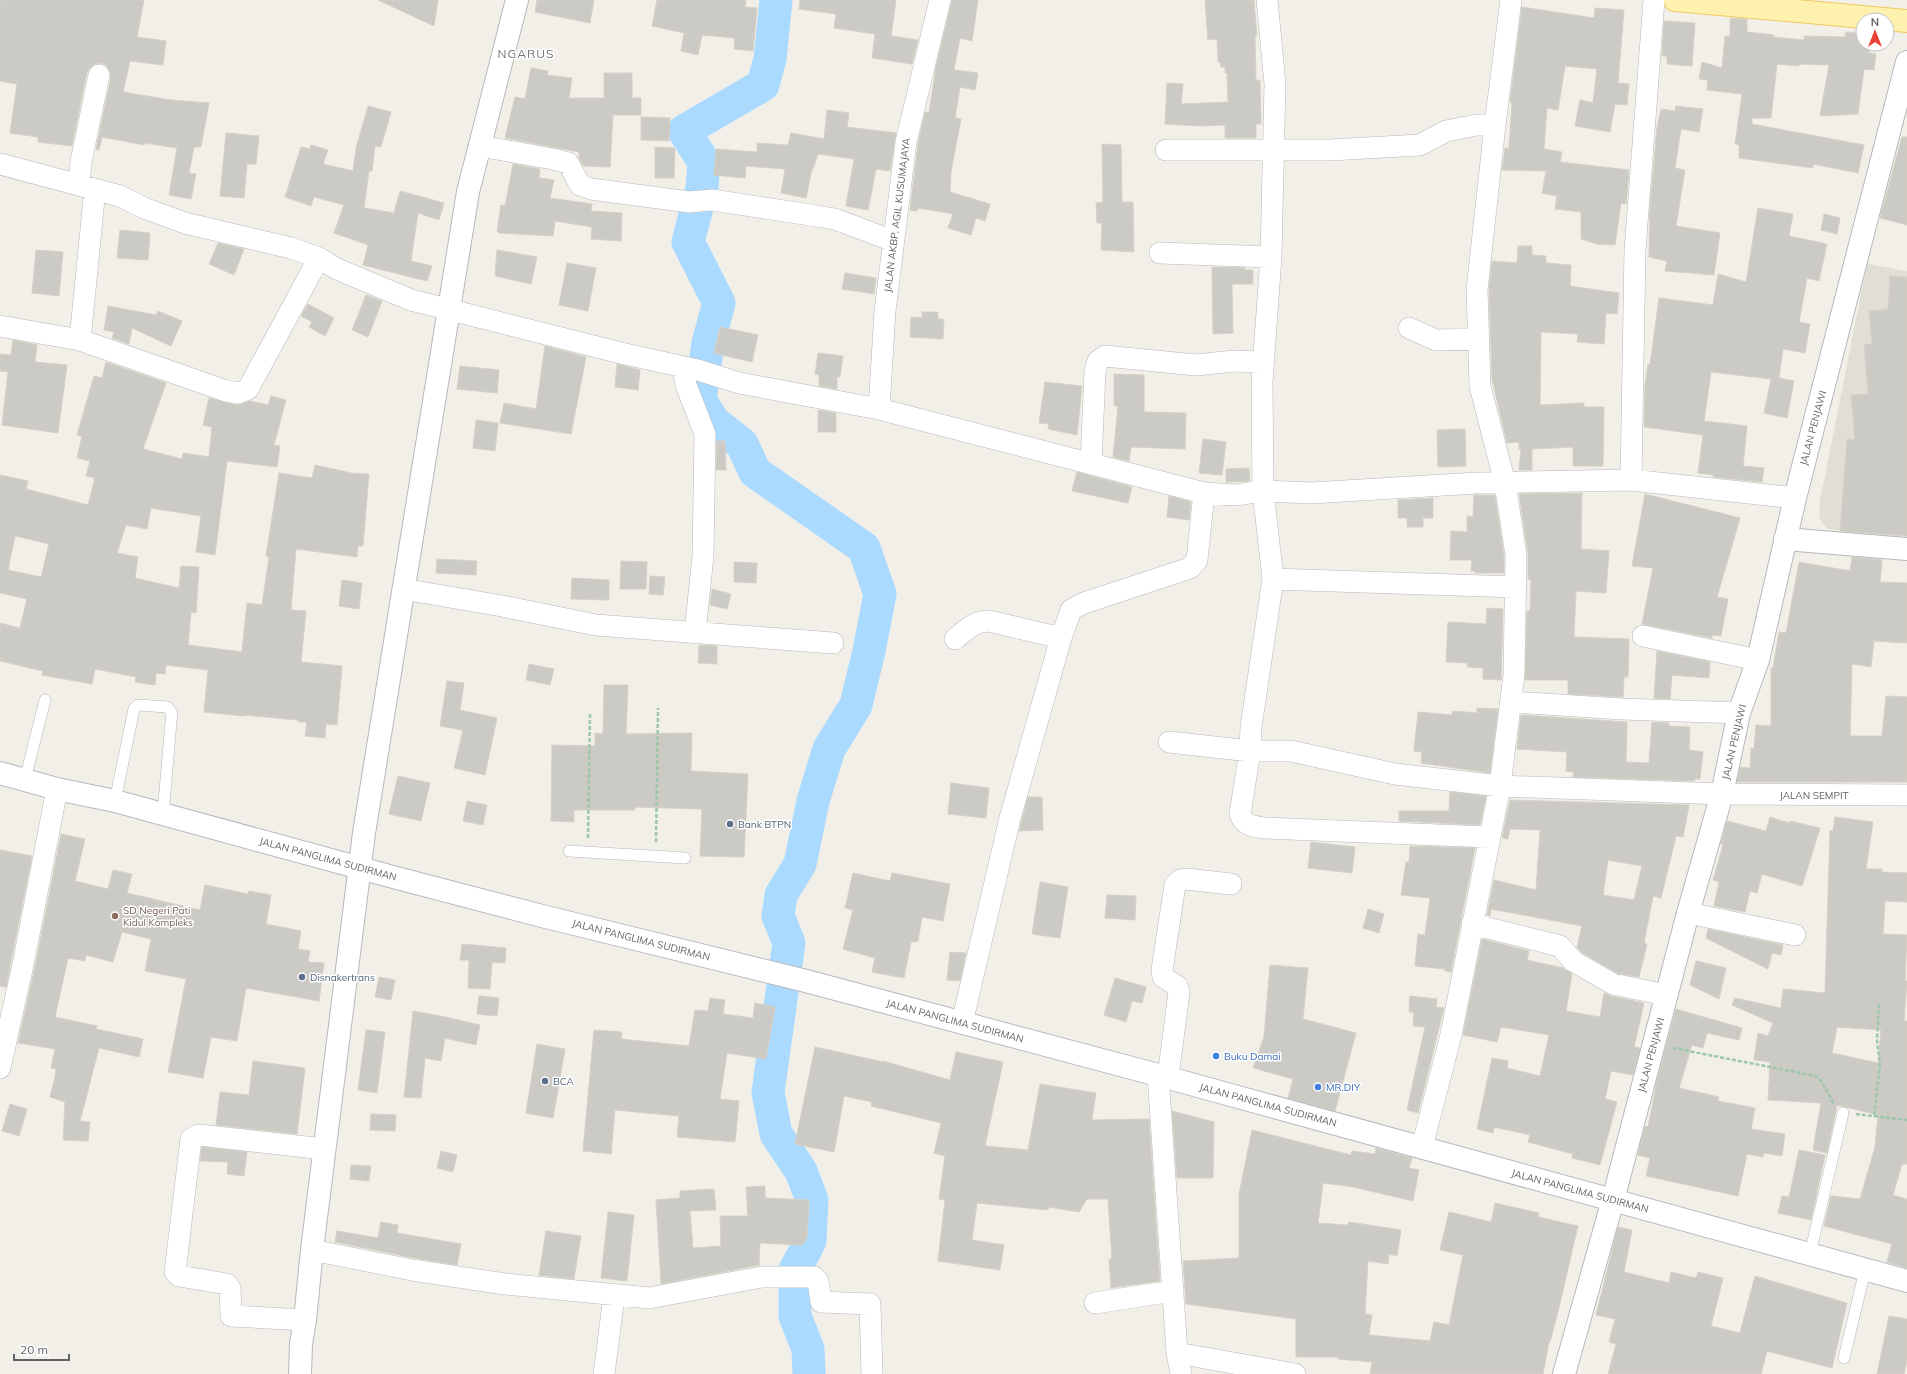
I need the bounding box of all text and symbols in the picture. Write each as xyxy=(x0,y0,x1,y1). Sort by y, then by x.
north arrow xyxy=(1855,12,1895,52)
text: N xyxy=(1871,15,1879,29)
district label: NGARUS xyxy=(497,46,555,61)
street label: JALAN AKBP. AGIL KUSUMAJAYA xyxy=(881,136,913,293)
street label: JALAN PENJAWI xyxy=(1797,389,1829,467)
street label: JALAN PENJAWI xyxy=(1719,703,1749,781)
street label: JALAN SEMPIT xyxy=(1779,789,1849,802)
place label: Bank BTPN xyxy=(738,818,791,831)
marker: Bank BTPN xyxy=(725,819,735,829)
street label: JALAN PANGLIMA SUDIRMAN xyxy=(258,834,398,884)
place label: SD Negeri Pati Kidul Kompleks xyxy=(123,904,193,929)
marker: SD Negeri Pati Kidul Kompleks xyxy=(110,911,120,921)
street label: JALAN PANGLIMA SUDIRMAN xyxy=(571,917,711,963)
place label: Disnakertrans xyxy=(310,971,375,984)
marker: Disnakertrans xyxy=(297,972,307,982)
street label: JALAN PANGLIMA SUDIRMAN xyxy=(885,996,1025,1046)
street label: JALAN PENJAWI xyxy=(1635,1016,1667,1094)
place label: Buku Damai xyxy=(1224,1050,1281,1063)
marker: Buku Damai xyxy=(1211,1051,1221,1061)
place label: BCA xyxy=(553,1075,574,1088)
marker: BCA xyxy=(540,1076,550,1086)
street label: JALAN PANGLIMA SUDIRMAN xyxy=(1198,1080,1338,1130)
place label: MR.DIY xyxy=(1326,1081,1361,1094)
marker: MR.DIY xyxy=(1313,1082,1323,1092)
street label: JALAN PANGLIMA SUDIRMAN xyxy=(1510,1166,1650,1216)
scale bar xyxy=(14,1336,69,1362)
text: 20 m xyxy=(20,1342,48,1357)

